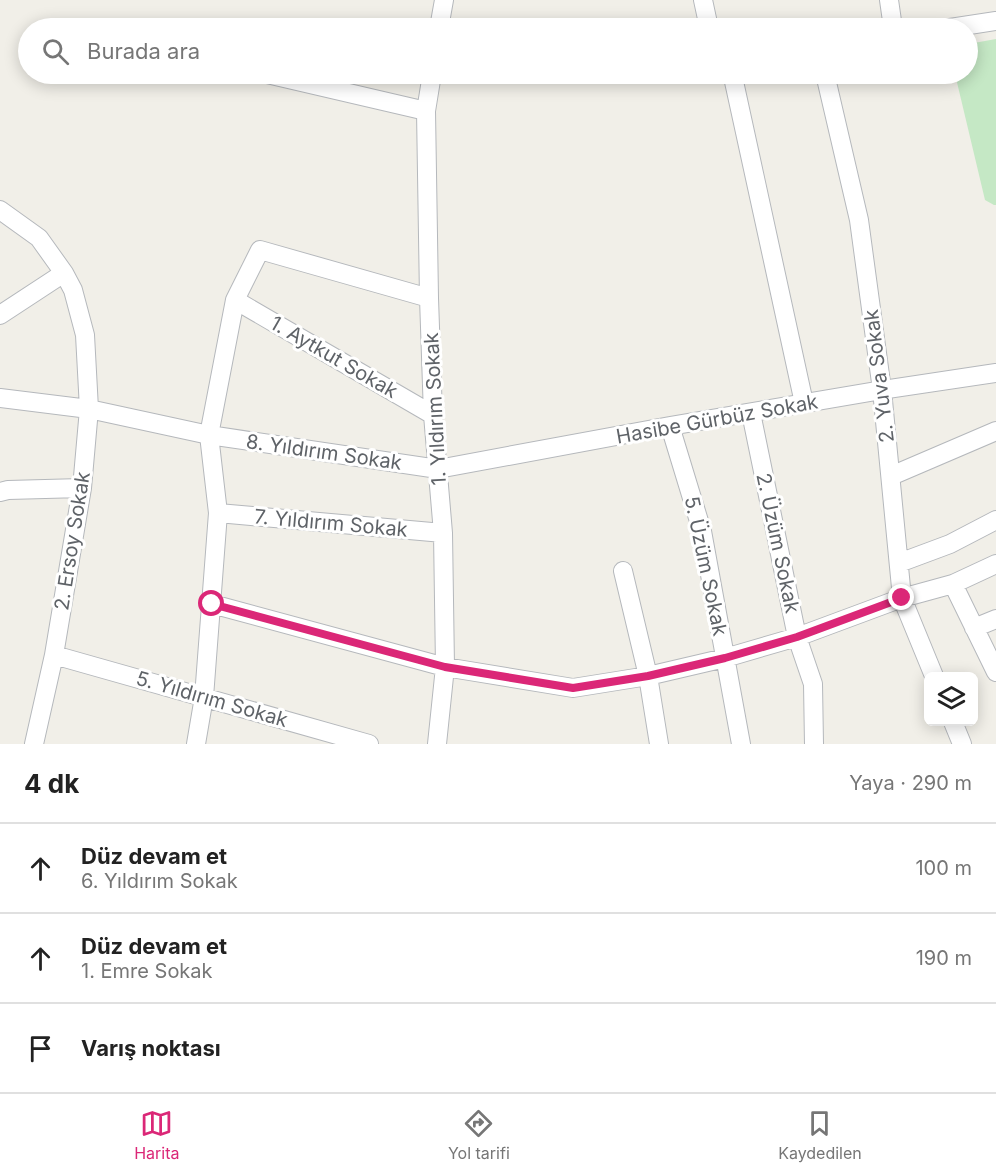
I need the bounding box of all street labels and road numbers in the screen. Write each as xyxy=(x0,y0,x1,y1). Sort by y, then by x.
street label: 2. Yuva Sokak xyxy=(859,308,899,444)
street label: 1. Aytkut Sokak xyxy=(266,311,402,403)
street label: 1. Yıldırım Sokak xyxy=(419,332,451,486)
street label: Hasibe Gürbüz Sokak xyxy=(614,389,820,449)
street label: 8. Yıldırım Sokak xyxy=(245,429,403,475)
street label: 2. Ersoy Sokak xyxy=(49,470,95,612)
street label: 2. Üzüm Sokak xyxy=(751,471,805,615)
street label: 5. Üzüm Sokak xyxy=(680,494,732,638)
street label: 7. Yıldırım Sokak xyxy=(253,504,409,542)
street label: 5. Yıldırım Sokak xyxy=(133,666,291,732)

